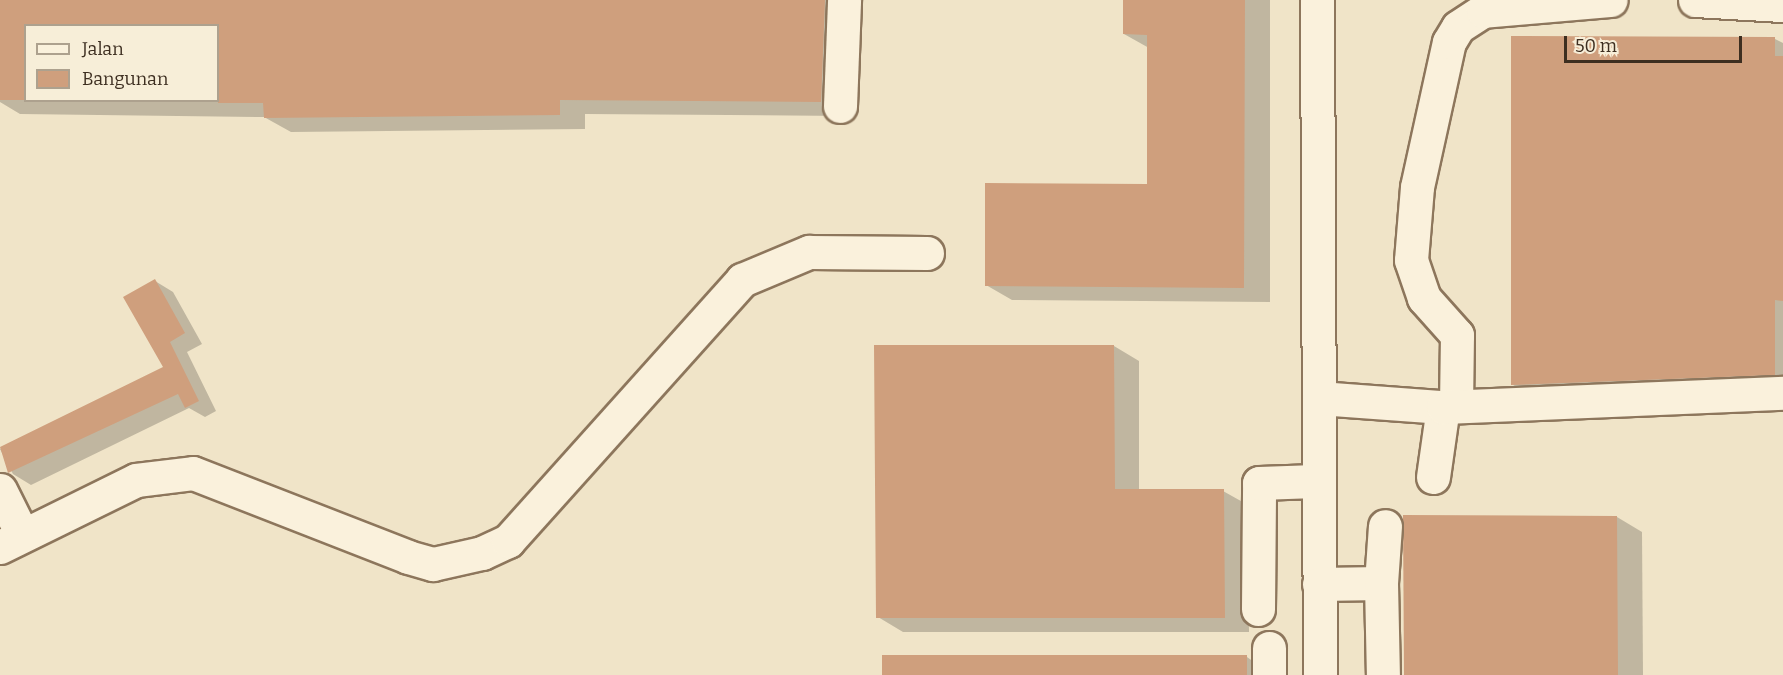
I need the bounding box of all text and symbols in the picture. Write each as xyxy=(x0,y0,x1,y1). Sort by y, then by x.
legend xyxy=(24,24,219,102)
scale bar xyxy=(1567,24,1746,62)
text: 50 m xyxy=(1575,35,1617,57)
text: Jalan xyxy=(82,38,124,60)
text: Bangunan xyxy=(82,68,168,90)

